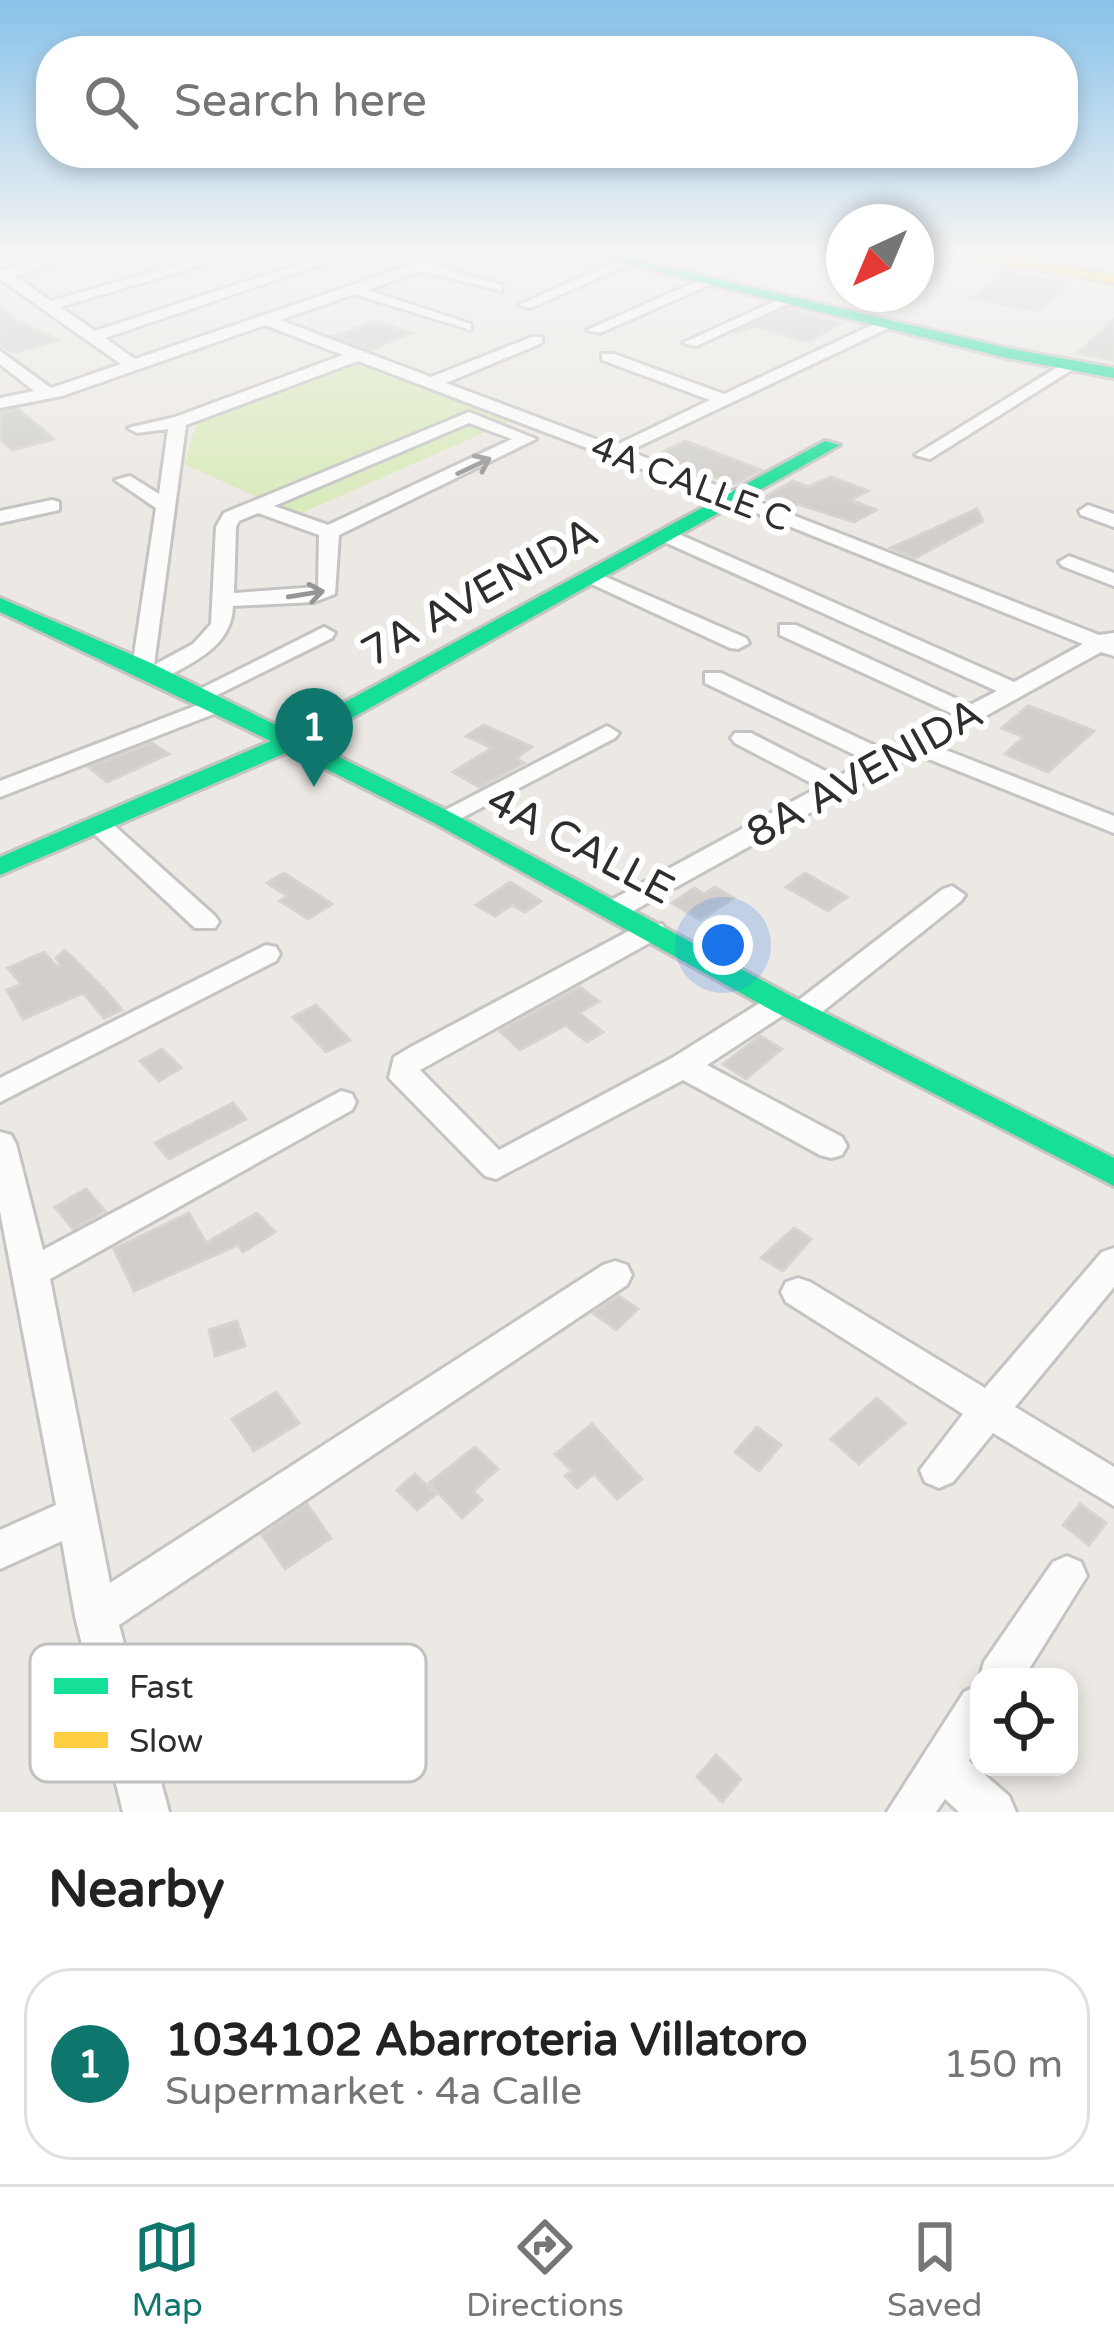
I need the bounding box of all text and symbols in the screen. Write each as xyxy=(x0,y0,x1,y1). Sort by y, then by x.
search box xyxy=(36,36,1078,168)
icon: search xyxy=(78,69,144,135)
text: Search here xyxy=(174,75,427,129)
north arrow xyxy=(826,204,934,312)
street label: 4A CALLE C xyxy=(585,426,796,541)
one-way arrow xyxy=(455,454,491,476)
street label: 7A AVENIDA xyxy=(353,506,607,678)
one-way arrow xyxy=(285,582,324,605)
street label: 8A AVENIDA xyxy=(738,687,992,859)
pin: 1 xyxy=(275,688,353,787)
street label: 4A CALLE xyxy=(478,775,682,916)
your location xyxy=(693,915,753,975)
legend xyxy=(30,1644,426,1782)
text: Fast xyxy=(129,1668,193,1707)
map controls xyxy=(970,1668,1078,1776)
button: locate xyxy=(970,1668,1078,1776)
text: Slow xyxy=(129,1722,203,1761)
text: Nearby xyxy=(48,1859,225,1921)
text: 1034102 Abarroteria Villatoro xyxy=(165,2014,808,2068)
text: 1 xyxy=(78,2041,102,2088)
text: 150 m xyxy=(944,2041,1063,2088)
text: Supermarket · 4a Calle xyxy=(165,2068,582,2115)
tab: Map xyxy=(132,2214,203,2325)
tab: Directions xyxy=(466,2214,624,2325)
tab: Saved xyxy=(887,2214,982,2325)

